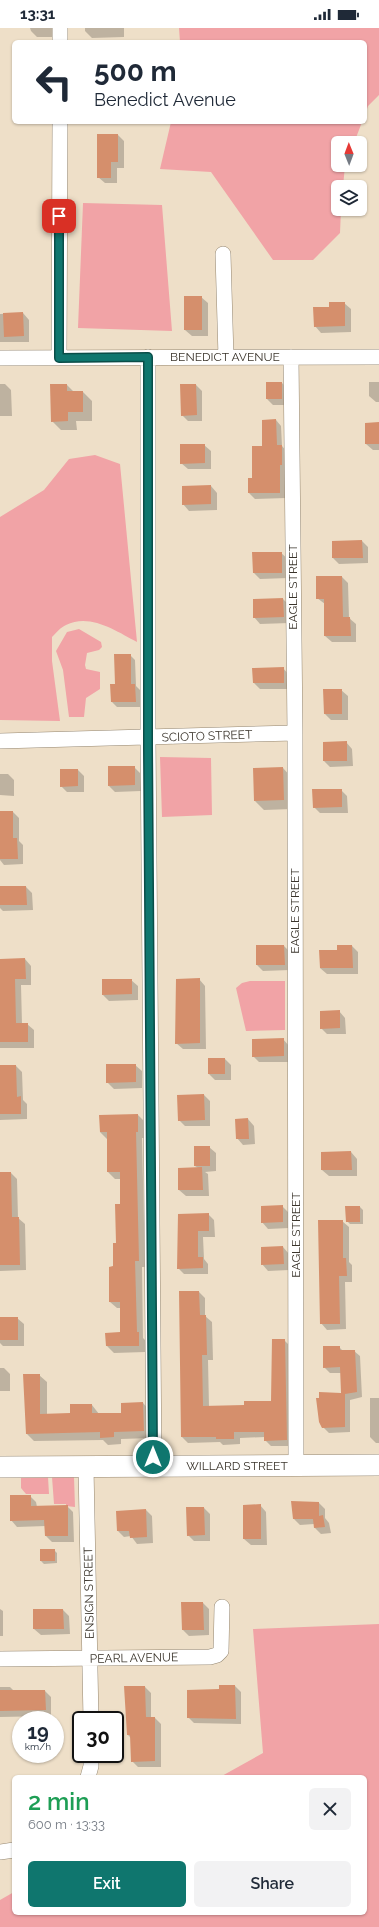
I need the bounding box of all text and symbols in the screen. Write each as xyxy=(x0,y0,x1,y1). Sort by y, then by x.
text: 13:31 xyxy=(20,5,55,23)
text: 500 m xyxy=(94,55,177,88)
icon: left xyxy=(28,56,80,108)
text: Benedict Avenue xyxy=(94,89,236,110)
north arrow xyxy=(331,136,367,172)
map controls xyxy=(331,136,367,216)
button: layers xyxy=(331,180,367,216)
pin xyxy=(42,199,76,233)
icon: arrive xyxy=(48,205,70,227)
street label: BENEDICT AVENUE xyxy=(170,350,280,364)
street label: EAGLE STREET xyxy=(286,544,300,630)
street label: SCIOTO STREET xyxy=(161,727,253,745)
street label: EAGLE STREET xyxy=(288,868,302,954)
street label: EAGLE STREET xyxy=(289,1192,303,1278)
position arrow xyxy=(132,1436,174,1478)
street label: WILLARD STREET xyxy=(186,1459,288,1473)
street label: ENSIGN STREET xyxy=(81,1546,97,1639)
street label: PEARL AVENUE xyxy=(90,1650,178,1666)
speed limit sign: 30 xyxy=(72,1711,124,1763)
text: 19 xyxy=(27,1720,49,1744)
text: km/h xyxy=(25,1741,51,1752)
text: 2 min xyxy=(28,1787,90,1816)
button: close xyxy=(309,1788,351,1830)
text: 600 m · 13:33 xyxy=(28,1817,105,1832)
button: Exit xyxy=(28,1861,186,1907)
button: Share xyxy=(194,1861,351,1907)

